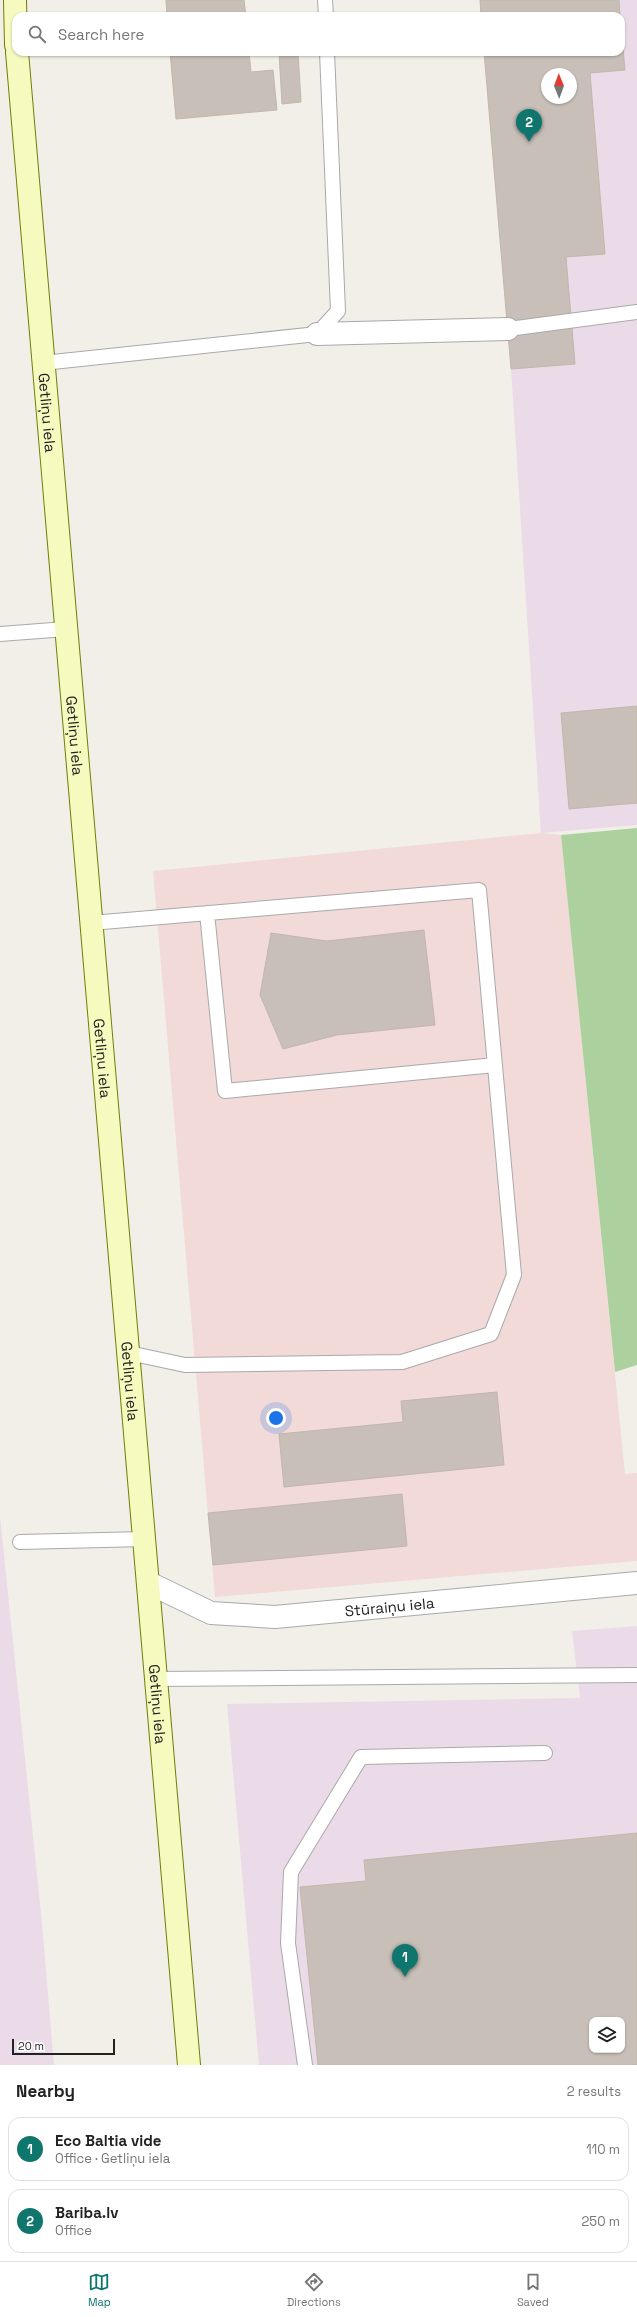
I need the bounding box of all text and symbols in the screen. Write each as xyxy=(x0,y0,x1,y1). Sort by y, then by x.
search box xyxy=(12,12,625,56)
icon: search xyxy=(26,23,48,45)
text: Search here xyxy=(58,25,144,44)
north arrow xyxy=(541,68,577,104)
pin: 2 xyxy=(516,109,542,142)
street label: Getliņu iela xyxy=(35,372,61,454)
street label: Getliņu iela xyxy=(63,695,88,776)
street label: Getliņu iela xyxy=(90,1018,116,1099)
street label: Getliņu iela xyxy=(118,1341,143,1422)
your location xyxy=(266,1408,286,1428)
street label: Stūraiņu iela xyxy=(344,1593,436,1620)
street label: Getliņu iela xyxy=(145,1663,171,1745)
pin: 1 xyxy=(392,1944,418,1977)
map controls xyxy=(589,2017,625,2053)
button: layers xyxy=(589,2017,625,2053)
scale bar xyxy=(12,2037,115,2056)
text: 20 m xyxy=(18,2039,44,2053)
text: Nearby xyxy=(16,2080,75,2102)
text: 2 results xyxy=(567,2083,621,2100)
text: Eco Baltia vide xyxy=(55,2131,161,2150)
text: 1 xyxy=(27,2141,33,2158)
text: 110 m xyxy=(586,2141,620,2158)
text: Office · Getliņu iela xyxy=(55,2150,170,2167)
text: Bariba.lv xyxy=(55,2203,118,2222)
text: 2 xyxy=(26,2213,34,2230)
text: 250 m xyxy=(582,2213,620,2230)
text: Office xyxy=(55,2222,92,2239)
tab: Map xyxy=(88,2271,111,2309)
tab: Directions xyxy=(287,2271,341,2309)
tab: Saved xyxy=(517,2271,549,2309)

